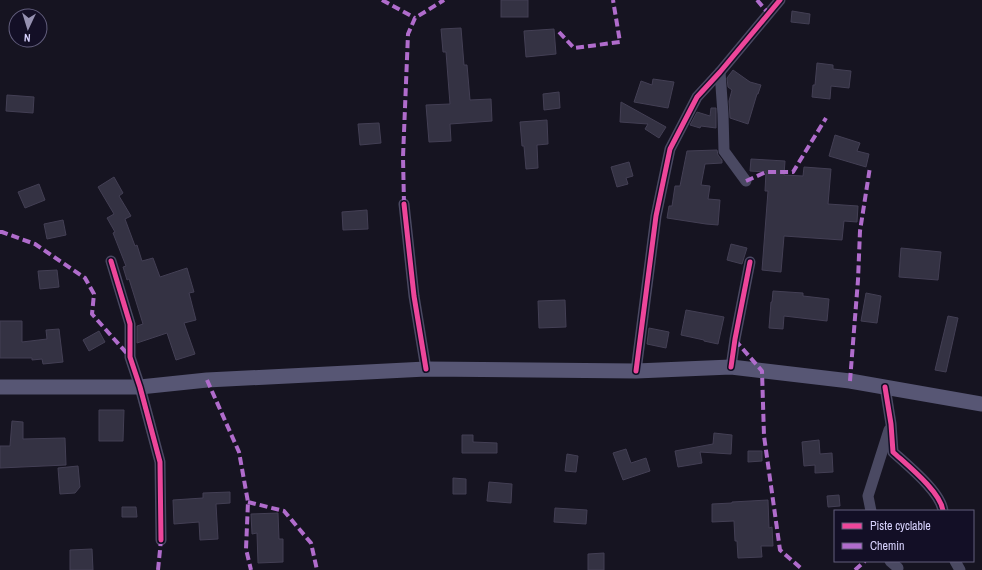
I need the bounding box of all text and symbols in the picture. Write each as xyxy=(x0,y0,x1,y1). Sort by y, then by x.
north arrow xyxy=(8,8,48,48)
text: N xyxy=(24,31,31,45)
legend xyxy=(834,510,974,562)
text: Piste cyclable xyxy=(870,518,931,534)
text: Chemin xyxy=(870,538,904,554)

